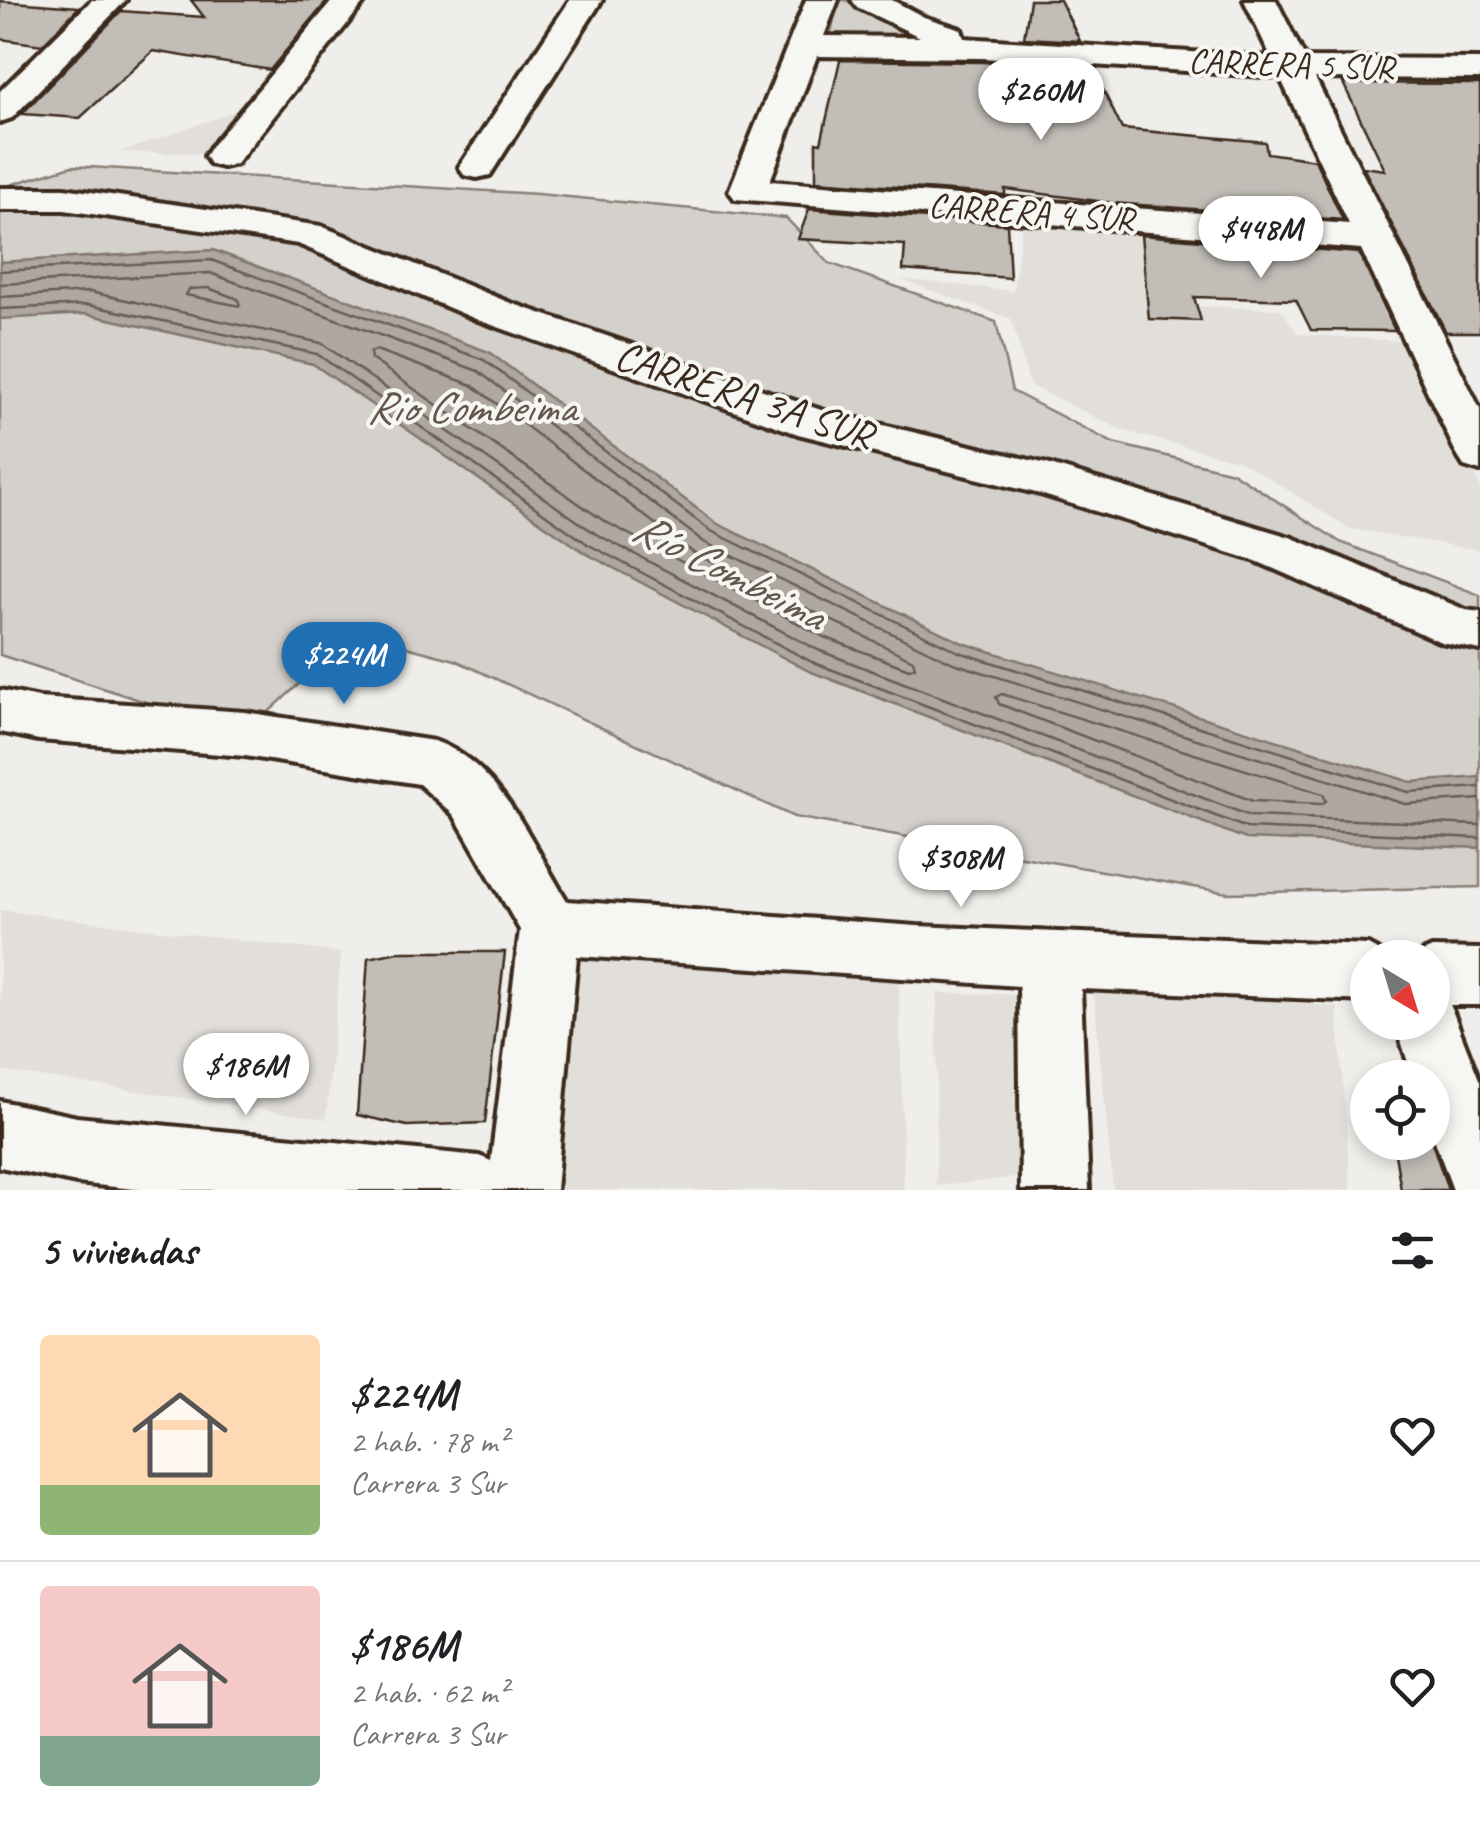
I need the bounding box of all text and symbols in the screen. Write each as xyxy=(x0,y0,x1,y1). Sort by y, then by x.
street label: CARRERA 5 SUR xyxy=(1188,38,1398,90)
pin: $260M xyxy=(971,58,1111,143)
text: $260M xyxy=(1000,70,1082,111)
street label: CARRERA 4 SUR xyxy=(927,182,1139,242)
pin: $448M xyxy=(1191,196,1331,281)
text: $448M xyxy=(1221,208,1301,249)
street label: CARRERA 3A SUR xyxy=(609,328,883,463)
water label: Rio Combeima xyxy=(367,379,580,436)
water label: Río Combeima xyxy=(624,498,838,645)
pin: $224M xyxy=(274,622,414,707)
text: $224M xyxy=(304,634,384,675)
pin: $308M xyxy=(891,825,1031,910)
text: $308M xyxy=(921,837,1001,878)
north arrow xyxy=(1350,940,1450,1040)
map controls xyxy=(1350,940,1450,1160)
pin: $186M xyxy=(176,1033,316,1118)
text: $186M xyxy=(205,1045,287,1086)
button: locate xyxy=(1350,1060,1450,1160)
icon: filters xyxy=(1385,1223,1440,1278)
text: 5 viviendas xyxy=(40,1224,197,1277)
text: $224M xyxy=(350,1368,456,1421)
icon: home xyxy=(120,1375,240,1495)
icon: heart xyxy=(1385,1408,1440,1463)
text: 2 hab. · 78 m² xyxy=(350,1421,507,1462)
text: Carrera 3 Sur xyxy=(350,1462,505,1503)
text: $186M xyxy=(350,1619,457,1672)
icon: home xyxy=(120,1626,240,1746)
icon: heart xyxy=(1385,1659,1440,1714)
text: 2 hab. · 62 m² xyxy=(350,1672,507,1713)
text: Carrera 3 Sur xyxy=(350,1713,505,1754)

